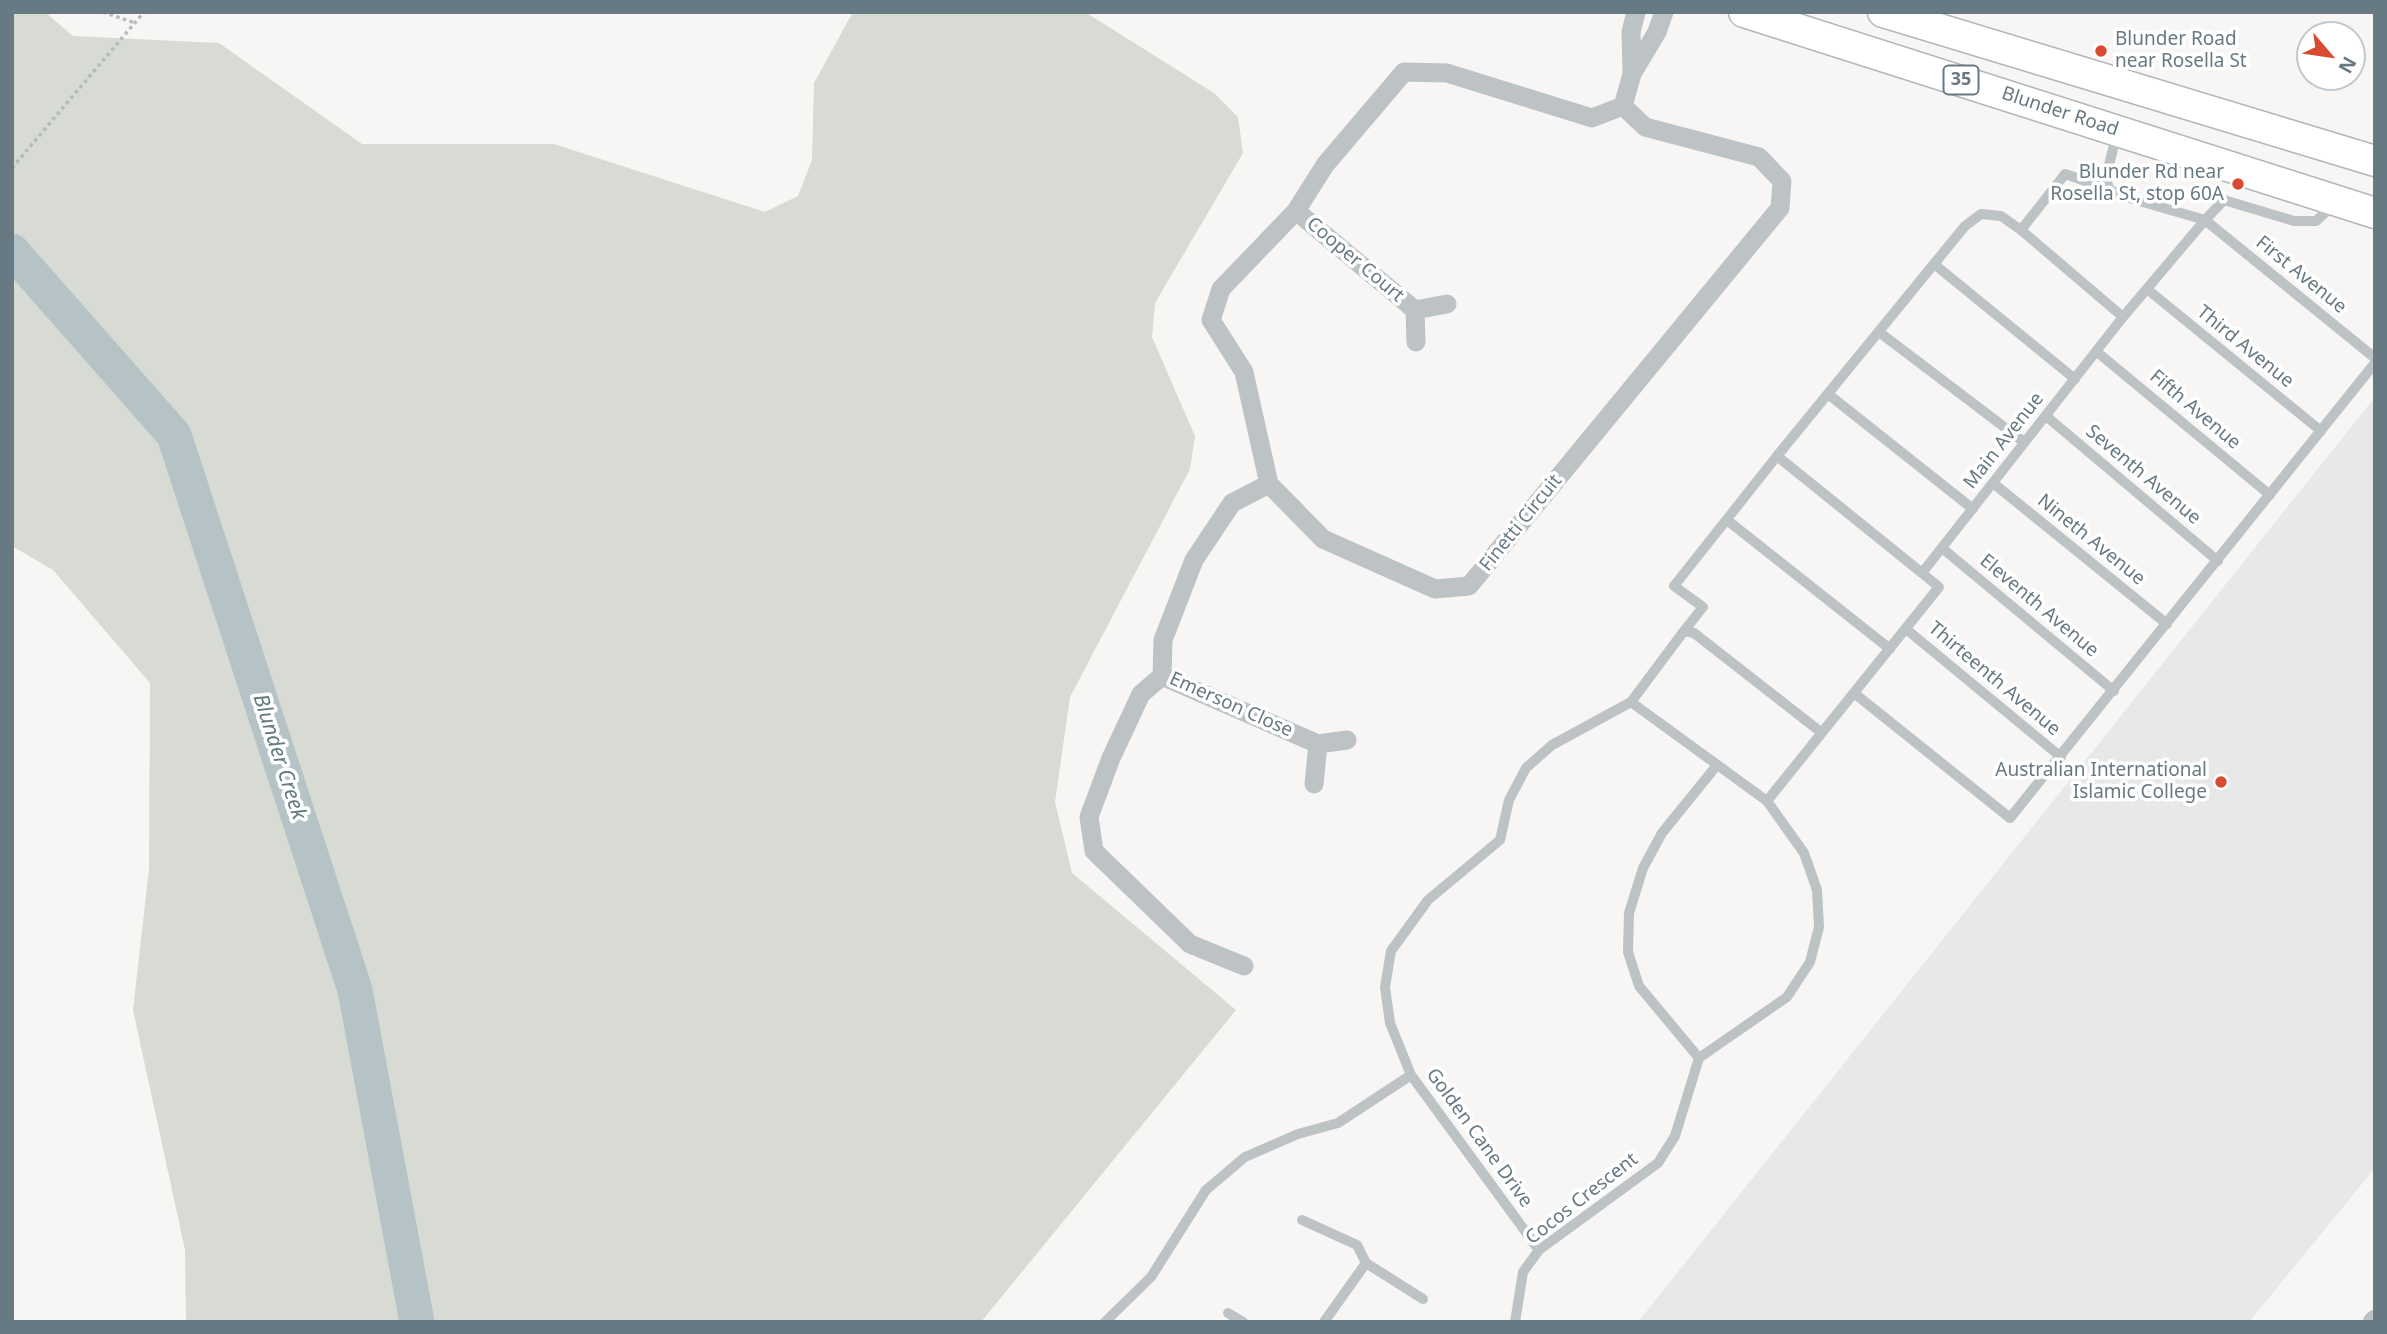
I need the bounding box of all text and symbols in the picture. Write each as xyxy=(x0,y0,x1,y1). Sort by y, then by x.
north arrow xyxy=(2296,21,2366,91)
place label: Blunder Road near Rosella St xyxy=(2115,29,2247,73)
marker: Blunder Road near Rosella St xyxy=(2093,43,2109,59)
text: N xyxy=(2333,52,2363,78)
road number: 35 xyxy=(1944,66,1979,94)
street label: Blunder Road xyxy=(1999,82,2121,142)
place label: Blunder Rd near Rosella St, stop 60A xyxy=(2050,162,2224,206)
marker: Blunder Rd near Rosella St, stop 60A xyxy=(2230,176,2246,192)
street label: Cooper Court xyxy=(1302,213,1408,307)
street label: First Avenue xyxy=(2251,231,2351,319)
street label: Third Avenue xyxy=(2192,301,2298,393)
street label: Fifth Avenue xyxy=(2145,365,2245,455)
street label: Main Avenue xyxy=(1959,388,2049,494)
street label: Seventh Avenue xyxy=(2081,420,2205,530)
street label: Finetti Circuit xyxy=(1475,470,1567,576)
street label: Nineth Avenue xyxy=(2033,490,2149,590)
street label: Eleventh Avenue xyxy=(1975,550,2103,662)
street label: Thirteenth Avenue xyxy=(1923,617,2065,741)
street label: Emerson Close xyxy=(1166,668,1296,742)
water label: Blunder Creek xyxy=(247,691,311,823)
place label: Australian International Islamic College xyxy=(1995,760,2207,804)
marker: Australian International Islamic College xyxy=(2213,774,2229,790)
street label: Golden Cane Drive xyxy=(1421,1064,1537,1212)
street label: Cocos Crescent xyxy=(1521,1148,1643,1250)

